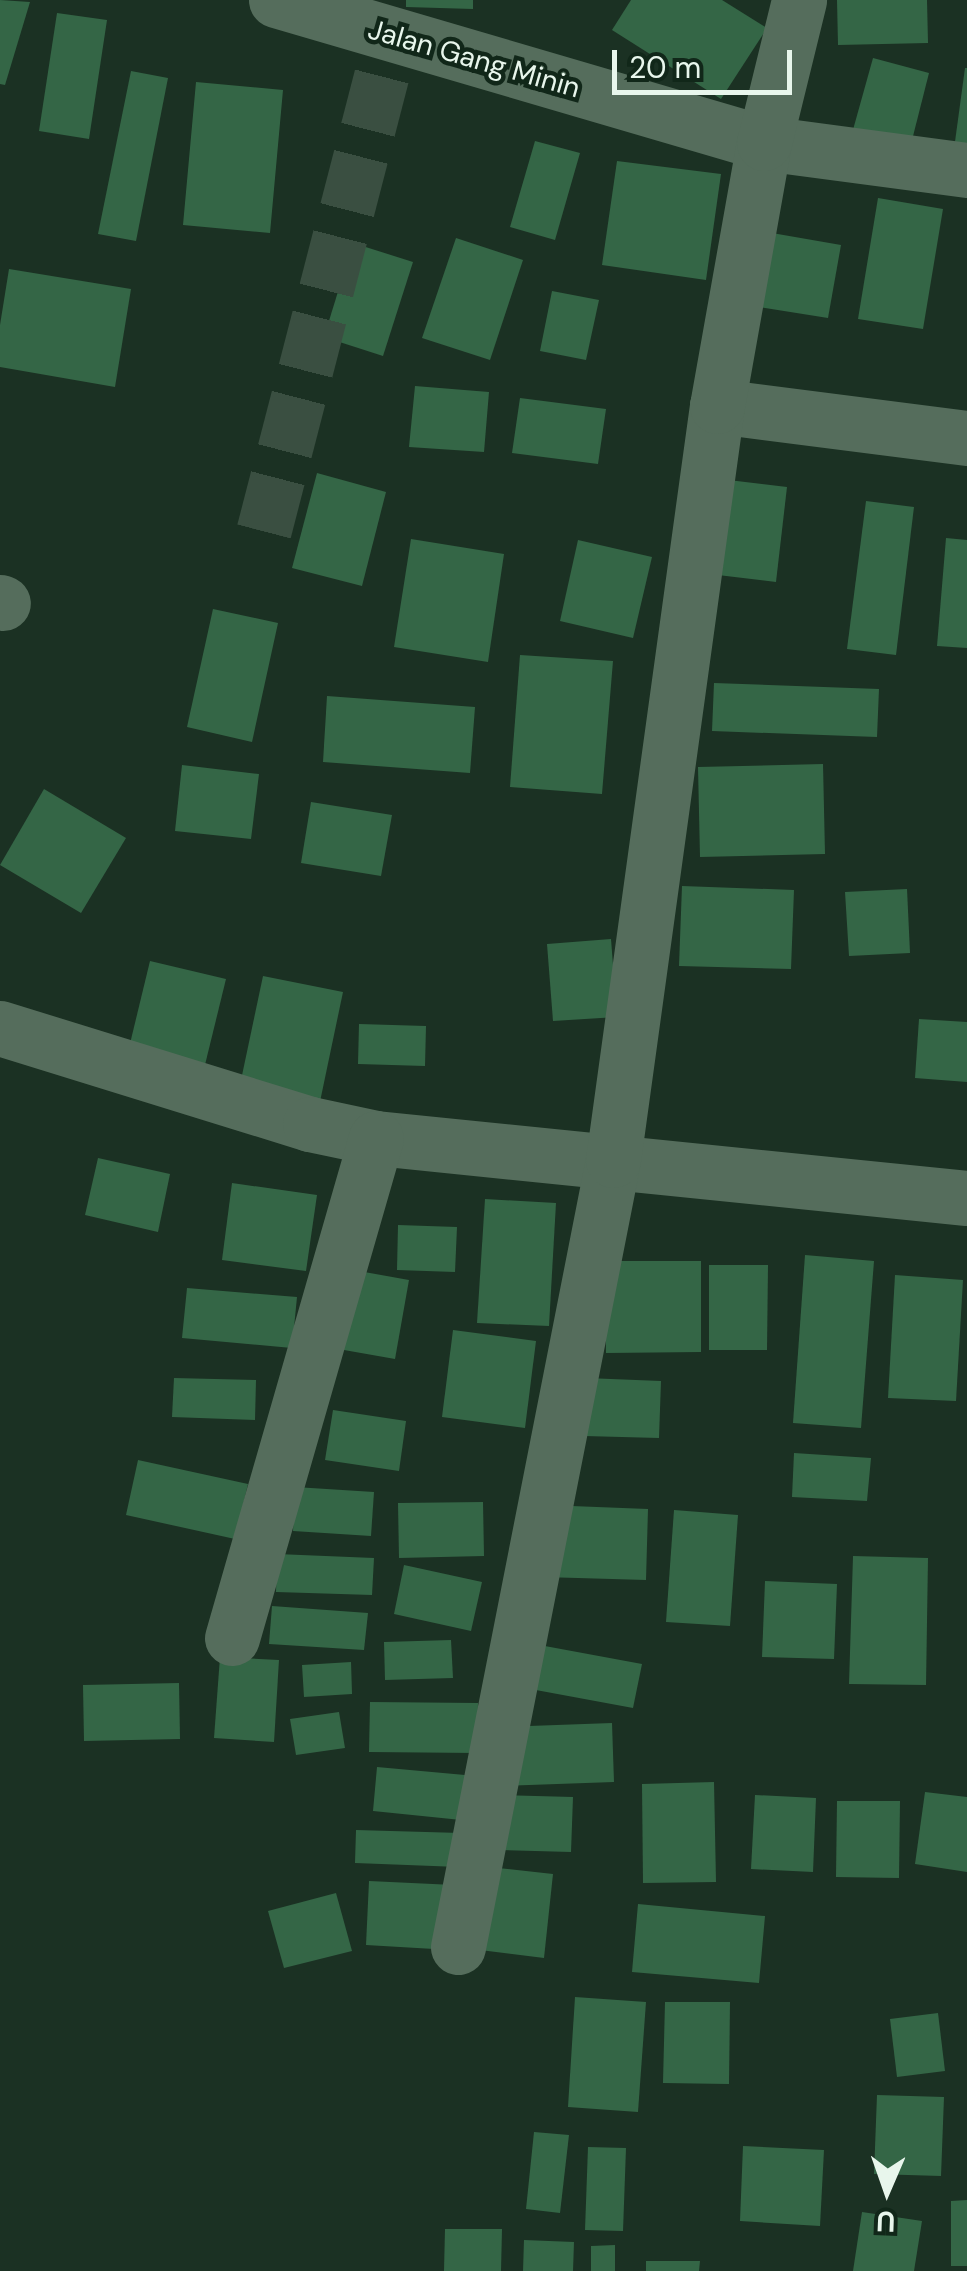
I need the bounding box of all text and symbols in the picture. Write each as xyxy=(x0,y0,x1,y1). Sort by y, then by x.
street label: Jalan Gang Minin xyxy=(364,13,584,105)
scale bar xyxy=(617,30,797,92)
text: 20 m xyxy=(629,48,701,87)
north arrow xyxy=(837,2141,937,2241)
text: U xyxy=(876,2203,896,2240)

